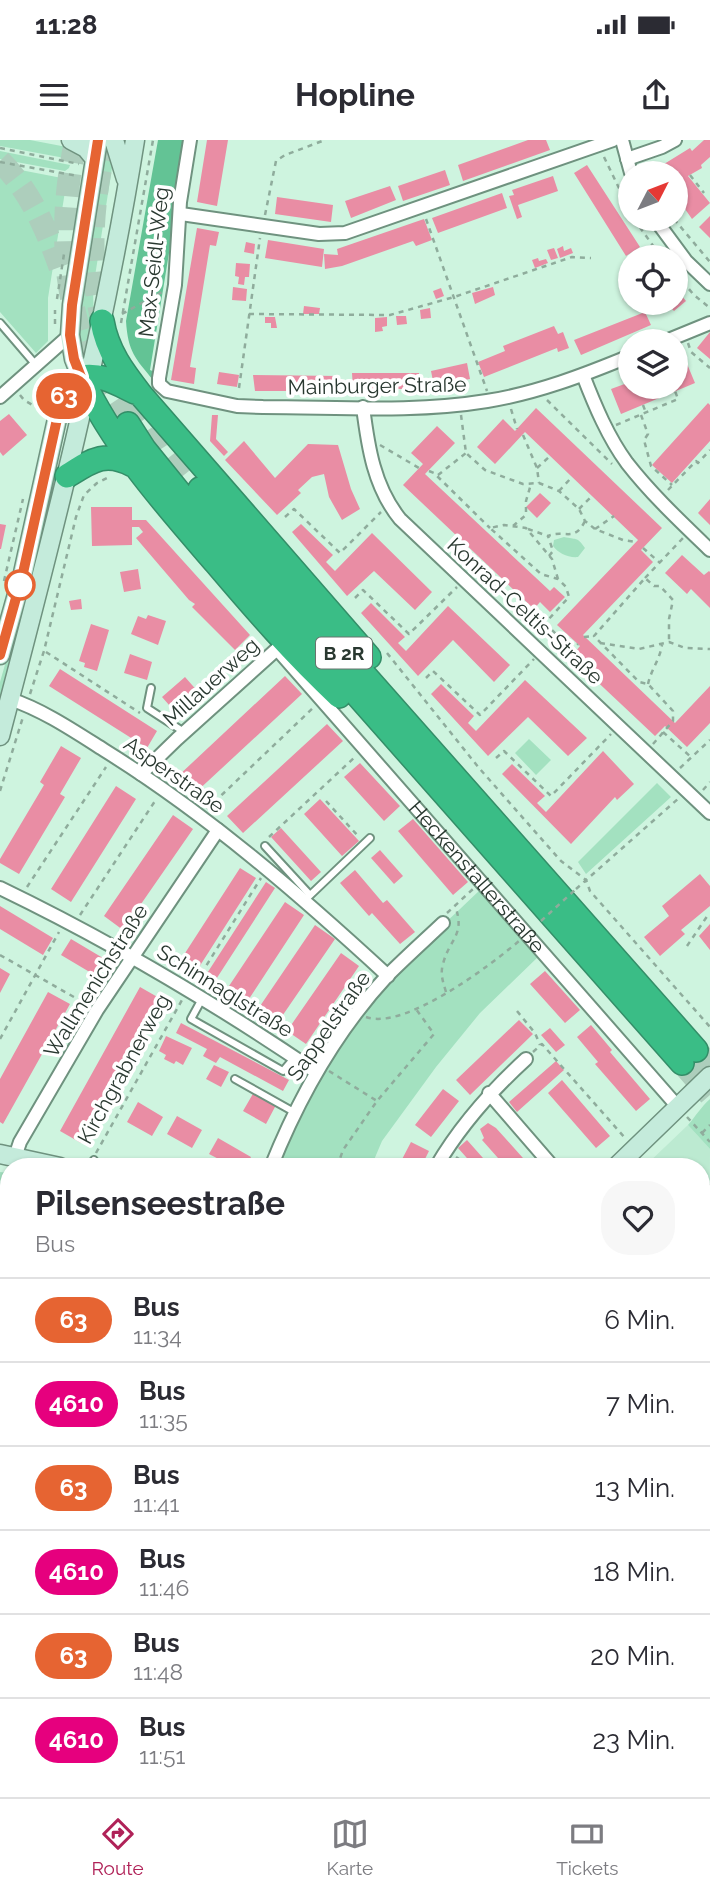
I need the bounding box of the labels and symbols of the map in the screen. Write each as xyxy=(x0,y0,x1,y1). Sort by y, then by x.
north arrow xyxy=(618,161,688,231)
street label: Max-Seidl-Weg xyxy=(133,186,174,338)
street label: Mainburger Straße xyxy=(287,371,467,400)
line badge: 63 xyxy=(32,373,96,419)
street label: Konrad-Celtis-Straße xyxy=(442,532,608,689)
unlabelled marker xyxy=(5,570,35,600)
street label: Millauerweg xyxy=(158,632,264,731)
road number: B 2R xyxy=(316,638,372,668)
street label: Asperstraße xyxy=(119,731,229,818)
street label: Heckenstallerstraße xyxy=(404,796,550,958)
street label: Wallmenichstraße xyxy=(38,900,153,1062)
street label: Schinnaglstraße xyxy=(153,939,298,1042)
street label: Sappelstraße xyxy=(282,966,376,1085)
street label: Kirchgrabnerweg xyxy=(72,989,175,1148)

